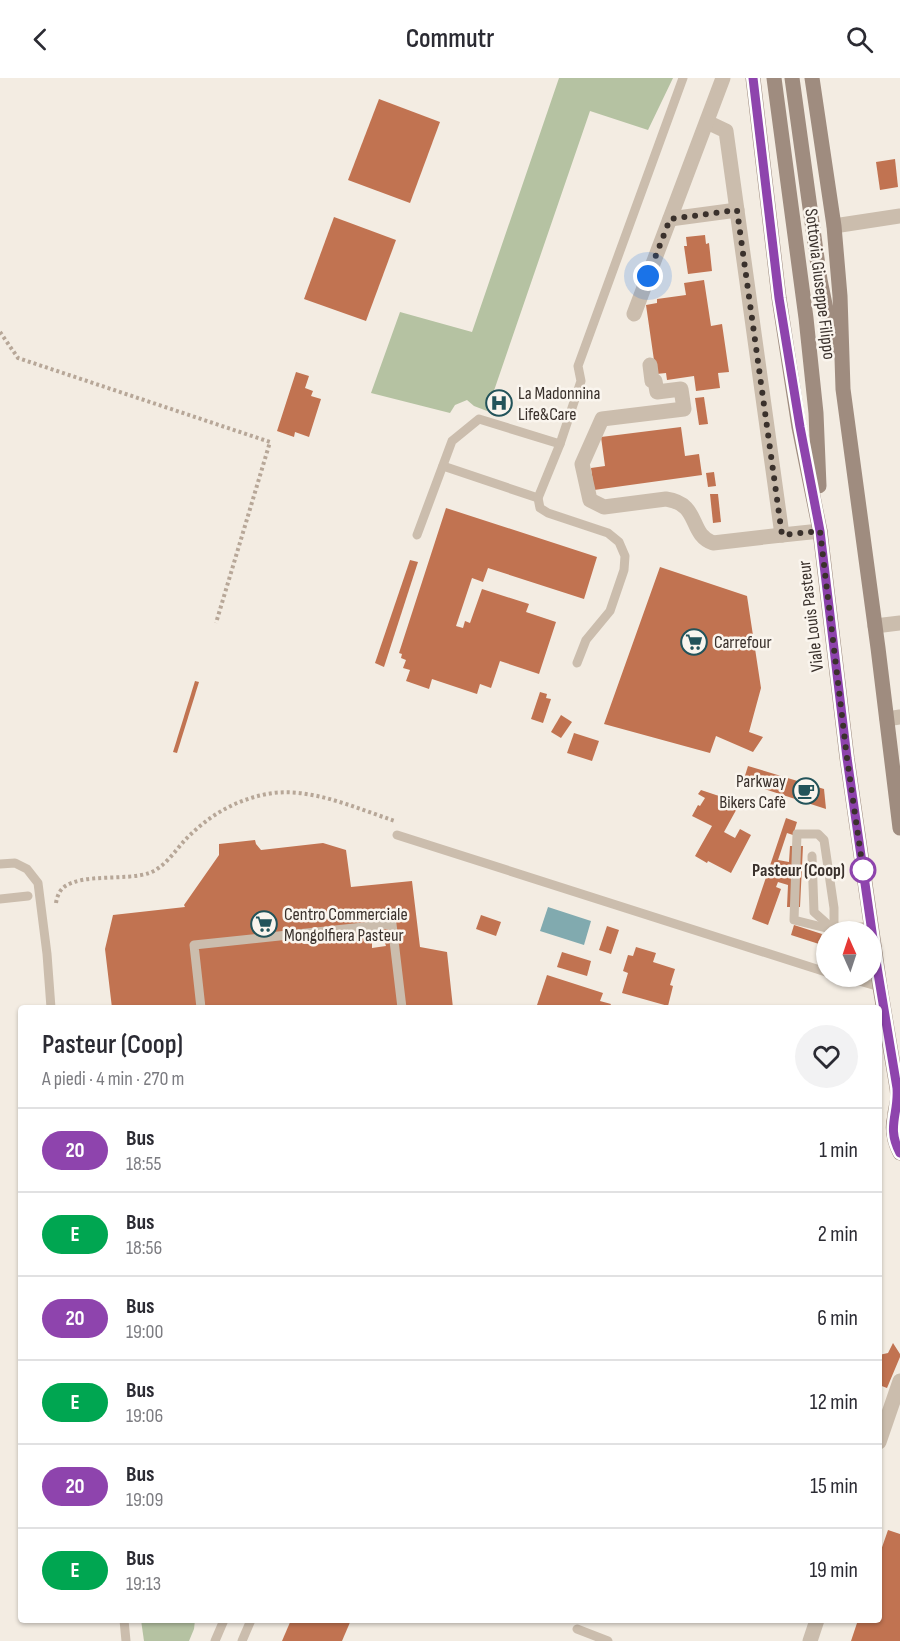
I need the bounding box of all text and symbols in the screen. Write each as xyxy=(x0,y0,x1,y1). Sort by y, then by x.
icon: back xyxy=(24,23,57,56)
text: Commutr xyxy=(406,23,494,55)
icon: search xyxy=(843,23,876,56)
street label: Sottovia Giuseppe Filippo xyxy=(800,207,840,361)
your location xyxy=(633,261,663,291)
place label: La Madonnina Life&Care xyxy=(518,383,601,425)
hospital icon: La Madonnina Life&Care xyxy=(484,388,514,418)
street label: Viale Louis Pasteur xyxy=(794,559,828,673)
supermarket icon: Carrefour xyxy=(679,627,709,657)
place label: Carrefour xyxy=(714,632,772,653)
place label: Parkway Bikers Cafè xyxy=(719,771,786,813)
cafe icon: Parkway Bikers Cafè xyxy=(791,776,821,806)
marker: Pasteur (Coop) xyxy=(850,857,876,883)
place label: Pasteur (Coop) xyxy=(752,860,845,881)
place label: Centro Commerciale Mongolfiera Pasteur xyxy=(284,904,408,946)
supermarket icon: Centro Commerciale Mongolfiera Pasteur xyxy=(249,909,279,939)
north arrow xyxy=(816,921,882,987)
map controls xyxy=(816,921,882,987)
button: heart xyxy=(795,1025,858,1088)
text: Pasteur (Coop) xyxy=(42,1028,183,1061)
text: A piedi · 4 min · 270 m xyxy=(42,1067,184,1091)
text: Bus xyxy=(126,1125,155,1152)
text: 1 min xyxy=(819,1137,858,1164)
text: 20 xyxy=(65,1138,85,1163)
text: 18:55 xyxy=(126,1152,162,1176)
text: Bus xyxy=(126,1209,155,1236)
text: 2 min xyxy=(818,1221,858,1248)
text: E xyxy=(70,1222,80,1247)
text: 18:56 xyxy=(126,1236,162,1260)
text: Bus xyxy=(126,1293,155,1320)
text: 6 min xyxy=(817,1305,858,1332)
text: 20 xyxy=(65,1306,85,1331)
text: 19:00 xyxy=(126,1320,163,1344)
text: Bus xyxy=(126,1377,155,1404)
text: 12 min xyxy=(810,1389,858,1416)
text: E xyxy=(70,1390,80,1415)
text: 19:06 xyxy=(126,1404,163,1428)
text: Bus xyxy=(126,1461,155,1488)
text: 15 min xyxy=(810,1473,858,1500)
text: 20 xyxy=(65,1474,85,1499)
text: 19:09 xyxy=(126,1488,163,1512)
text: Bus xyxy=(126,1545,155,1572)
text: 19 min xyxy=(809,1557,858,1584)
text: E xyxy=(70,1558,80,1583)
text: 19:13 xyxy=(126,1572,161,1596)

